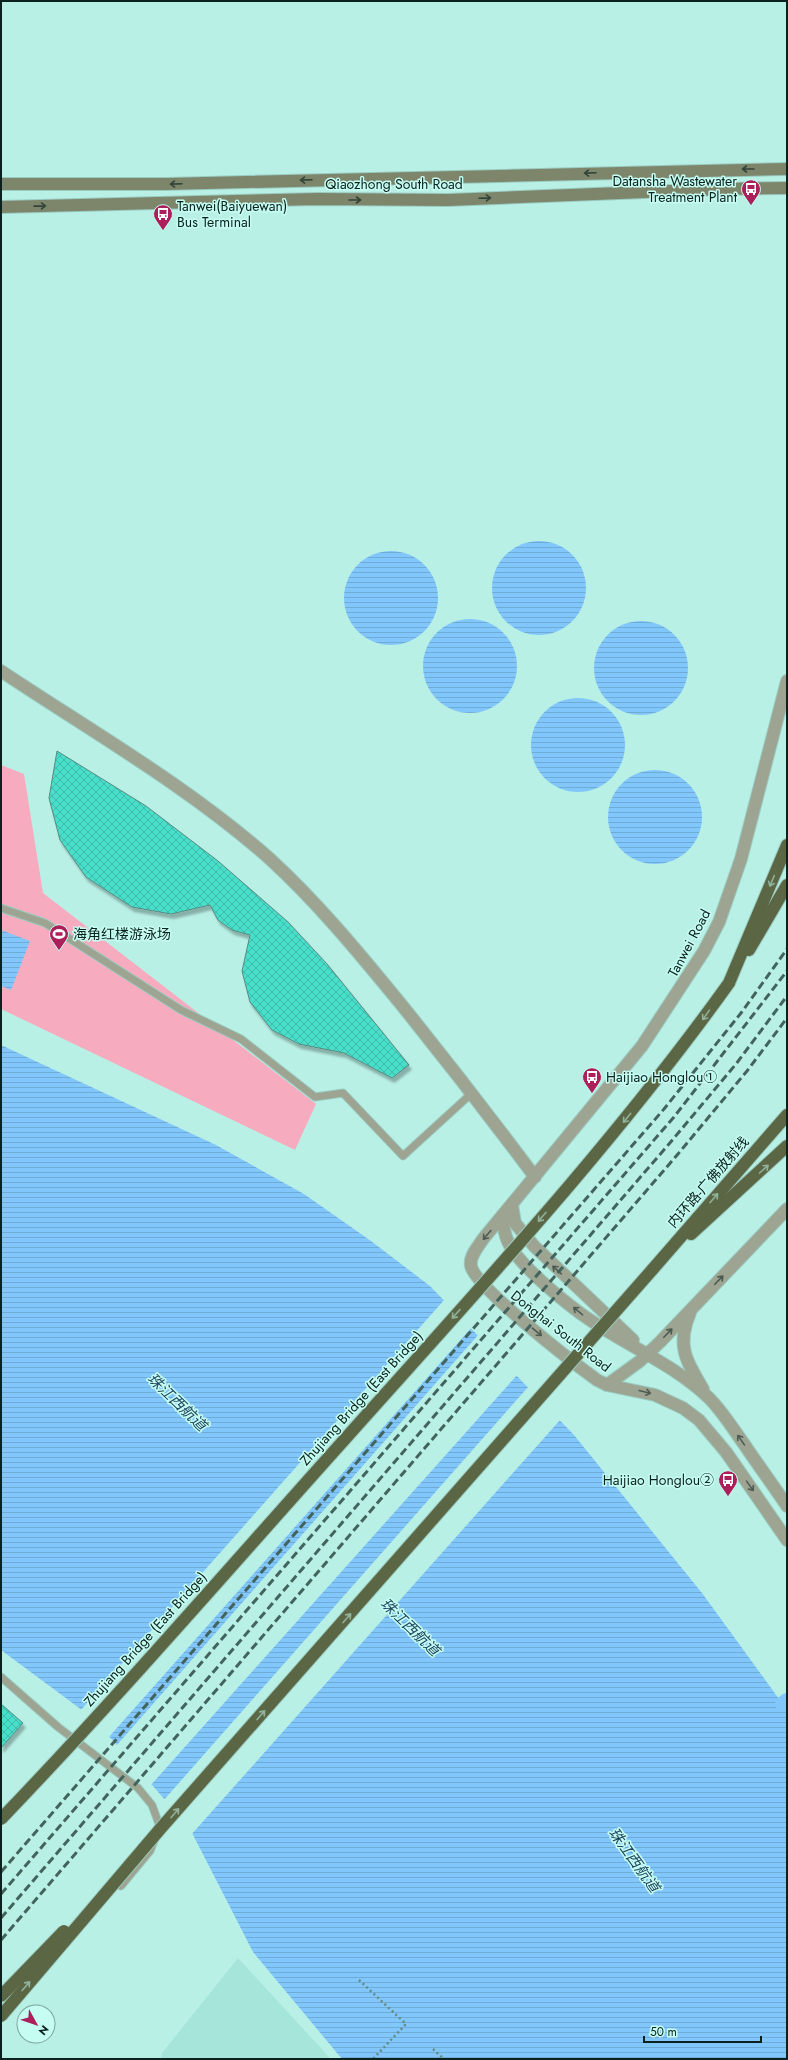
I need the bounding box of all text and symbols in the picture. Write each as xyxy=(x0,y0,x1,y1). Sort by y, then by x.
one-way arrow xyxy=(742,165,755,173)
one-way arrow xyxy=(584,169,597,176)
place label: Datansha Wastewater Treatment Plant xyxy=(613,171,738,207)
street label: Qiaozhong South Road xyxy=(325,174,463,194)
one-way arrow xyxy=(300,176,313,184)
bus stop icon: Datansha Wastewater Treatment Plant xyxy=(740,178,762,206)
one-way arrow xyxy=(170,180,183,187)
one-way arrow xyxy=(478,195,491,202)
place label: Tanwei(Baiyuewan) Bus Terminal xyxy=(177,196,287,232)
one-way arrow xyxy=(348,196,361,204)
one-way arrow xyxy=(33,203,46,210)
bus stop icon: Tanwei(Baiyuewan) Bus Terminal xyxy=(152,203,174,231)
one-way arrow xyxy=(767,874,775,886)
street label: Tanwei Road xyxy=(663,906,715,980)
sports icon: 海角红楼游泳场 xyxy=(48,923,70,951)
place label: 海角红楼游泳场 xyxy=(73,924,171,944)
one-way arrow xyxy=(702,1009,710,1020)
bus stop icon: Haijiao Honglou① xyxy=(581,1066,603,1094)
place label: Haijiao Honglou① xyxy=(606,1067,717,1087)
one-way arrow xyxy=(622,1112,631,1123)
street label: 内环路-广佛放射线 xyxy=(663,1132,753,1232)
one-way arrow xyxy=(759,1164,769,1173)
one-way arrow xyxy=(710,1193,719,1203)
one-way arrow xyxy=(538,1211,547,1221)
one-way arrow xyxy=(482,1229,491,1240)
one-way arrow xyxy=(552,1265,563,1274)
one-way arrow xyxy=(714,1276,723,1286)
street label: Donghai South Road xyxy=(507,1286,615,1376)
one-way arrow xyxy=(573,1307,584,1315)
one-way arrow xyxy=(452,1309,461,1320)
street label: Zhujiang Bridge (East Bridge) xyxy=(295,1326,427,1470)
one-way arrow xyxy=(531,1327,542,1336)
one-way arrow xyxy=(664,1328,673,1338)
water label: 珠江西航道 xyxy=(142,1368,213,1437)
one-way arrow xyxy=(638,1389,651,1397)
one-way arrow xyxy=(737,1434,745,1445)
bus stop icon: Haijiao Honglou② xyxy=(717,1469,739,1497)
place label: Haijiao Honglou② xyxy=(603,1470,714,1490)
one-way arrow xyxy=(745,1480,754,1491)
street label: Zhujiang Bridge (East Bridge) xyxy=(79,1567,211,1711)
water label: 珠江西航道 xyxy=(375,1593,446,1662)
one-way arrow xyxy=(342,1612,351,1623)
one-way arrow xyxy=(256,1710,265,1720)
one-way arrow xyxy=(170,1808,179,1818)
water label: 珠江西航道 xyxy=(603,1823,666,1898)
one-way arrow xyxy=(22,1981,31,1991)
north arrow xyxy=(16,2004,56,2044)
scale bar xyxy=(644,2018,761,2044)
text: N xyxy=(35,2022,53,2039)
text: 50 m xyxy=(650,2023,677,2041)

